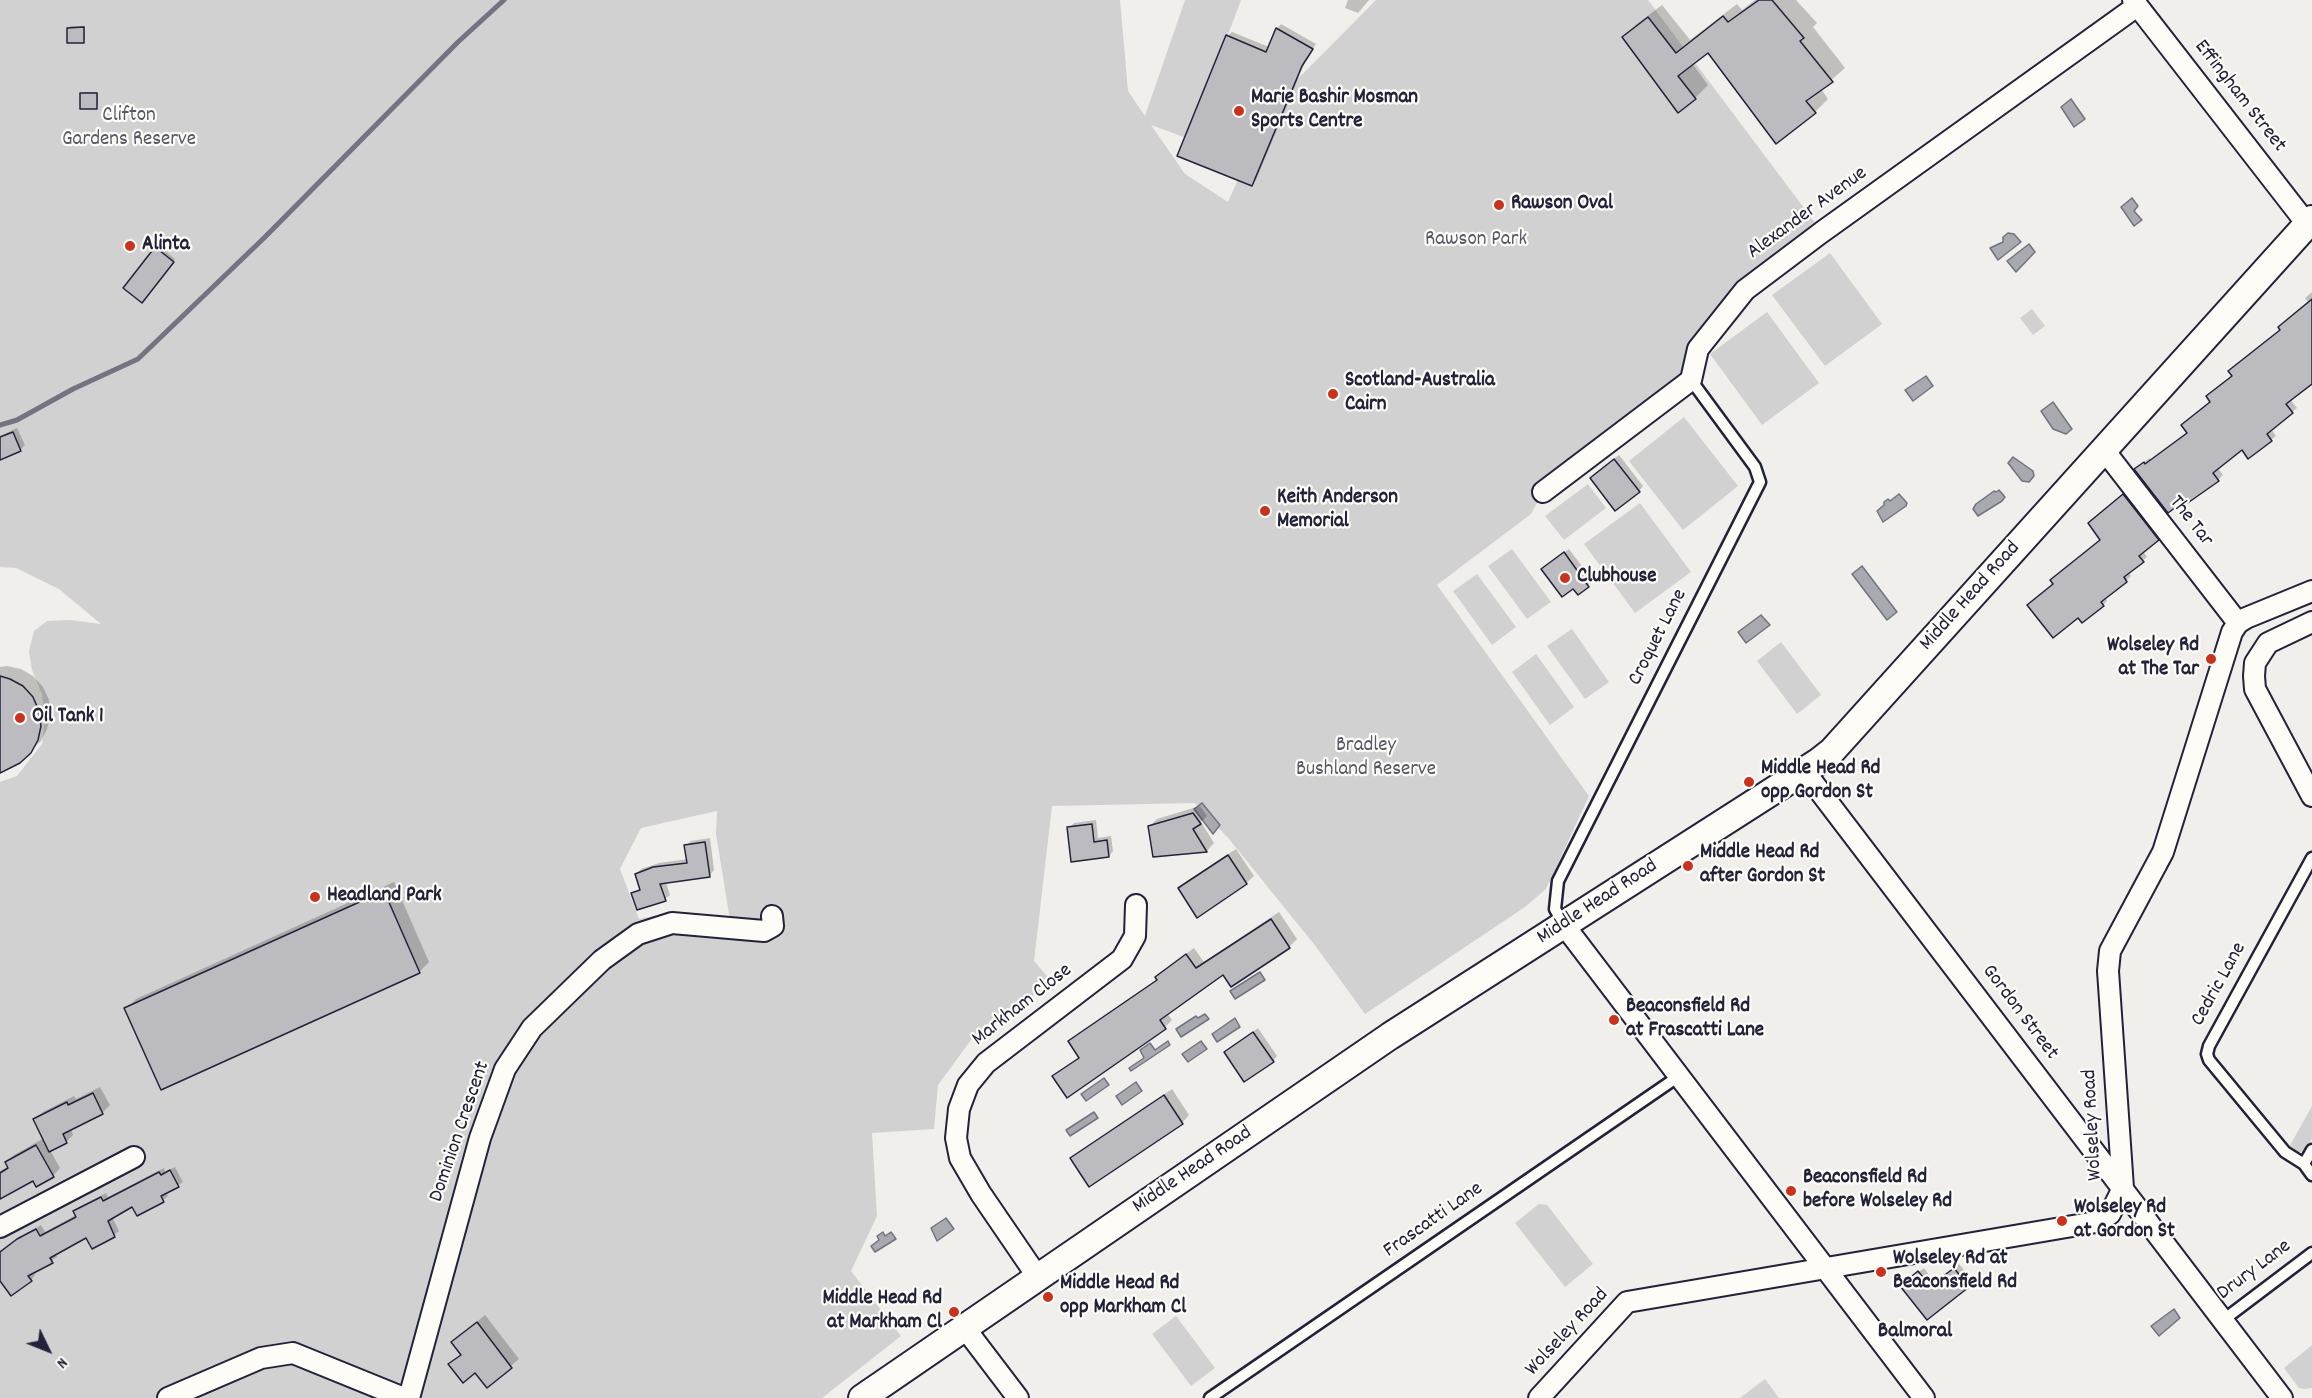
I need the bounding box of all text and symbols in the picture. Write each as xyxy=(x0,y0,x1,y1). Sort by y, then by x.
street label: Effingham Street xyxy=(2187,36,2291,158)
place label: Marie Bashir Mosman Sports Centre xyxy=(1251,86,1418,136)
park label: Clifton Gardens Reserve xyxy=(62,104,196,154)
marker: Marie Bashir Mosman Sports Centre xyxy=(1232,104,1246,118)
street label: Alexander Avenue xyxy=(1743,162,1873,266)
place label: Rawson Oval xyxy=(1511,192,1613,218)
marker: Rawson Oval xyxy=(1492,198,1506,212)
park label: Rawson Park xyxy=(1425,228,1527,254)
place label: Alinta xyxy=(142,233,190,259)
marker: Alinta xyxy=(123,239,137,253)
place label: Scotland-Australia Cairn xyxy=(1345,369,1495,419)
marker: Scotland-Australia Cairn xyxy=(1326,387,1340,401)
place label: Keith Anderson Memorial xyxy=(1277,486,1398,536)
street label: The Tar xyxy=(2162,491,2218,553)
marker: Keith Anderson Memorial xyxy=(1258,504,1272,518)
street label: Middle Head Road xyxy=(1915,537,2027,657)
place label: Clubhouse xyxy=(1577,565,1657,591)
marker: Clubhouse xyxy=(1558,571,1572,585)
street label: Croquet Lane xyxy=(1624,585,1694,691)
place label: Wolseley Rd at The Tar xyxy=(2107,634,2199,684)
marker: Wolseley Rd at The Tar xyxy=(2204,652,2218,666)
place label: Oil Tank 1 xyxy=(32,705,104,731)
marker: Oil Tank 1 xyxy=(13,711,27,725)
park label: Bradley Bushland Reserve xyxy=(1296,734,1436,784)
place label: Middle Head Rd opp Gordon St xyxy=(1761,757,1880,807)
marker: Middle Head Rd opp Gordon St xyxy=(1742,775,1756,789)
place label: Middle Head Rd after Gordon St xyxy=(1700,841,1825,891)
street label: Middle Head Road xyxy=(1533,855,1663,951)
marker: Middle Head Rd after Gordon St xyxy=(1681,859,1695,873)
place label: Headland Park xyxy=(327,884,442,910)
marker: Headland Park xyxy=(308,890,322,904)
street label: Cedric Lane xyxy=(2187,939,2253,1031)
street label: Markham Close xyxy=(968,959,1078,1053)
street label: Gordon Street xyxy=(1975,961,2063,1065)
place label: Beaconsfield Rd at Frascatti Lane xyxy=(1626,995,1764,1045)
marker: Beaconsfield Rd at Frascatti Lane xyxy=(1607,1013,1621,1027)
street label: Dominion Crescent xyxy=(425,1058,497,1206)
street label: Wolseley Road xyxy=(2079,1069,2109,1181)
street label: Middle Head Road xyxy=(1128,1122,1258,1220)
place label: Beaconsfield Rd before Wolseley Rd xyxy=(1803,1166,1952,1216)
street label: Frascatti Lane xyxy=(1379,1178,1489,1264)
marker: Beaconsfield Rd before Wolseley Rd xyxy=(1784,1184,1798,1198)
place label: Wolseley Rd at Gordon St xyxy=(2074,1196,2175,1246)
marker: Wolseley Rd at Gordon St xyxy=(2055,1214,2069,1228)
street label: Drury Lane xyxy=(2213,1235,2297,1307)
place label: Wolseley Rd at Beaconsfield Rd xyxy=(1893,1247,2017,1297)
marker: Wolseley Rd at Beaconsfield Rd xyxy=(1874,1265,1888,1279)
place label: Middle Head Rd opp Markham Cl xyxy=(1060,1272,1186,1322)
street label: Wolseley Road xyxy=(1521,1284,1615,1382)
place label: Middle Head Rd at Markham Cl xyxy=(823,1287,942,1337)
marker: Middle Head Rd opp Markham Cl xyxy=(1041,1290,1055,1304)
marker: Middle Head Rd at Markham Cl xyxy=(947,1305,961,1319)
north arrow xyxy=(18,1320,78,1380)
district label: Balmoral xyxy=(1878,1320,1952,1346)
text: N xyxy=(50,1352,73,1373)

